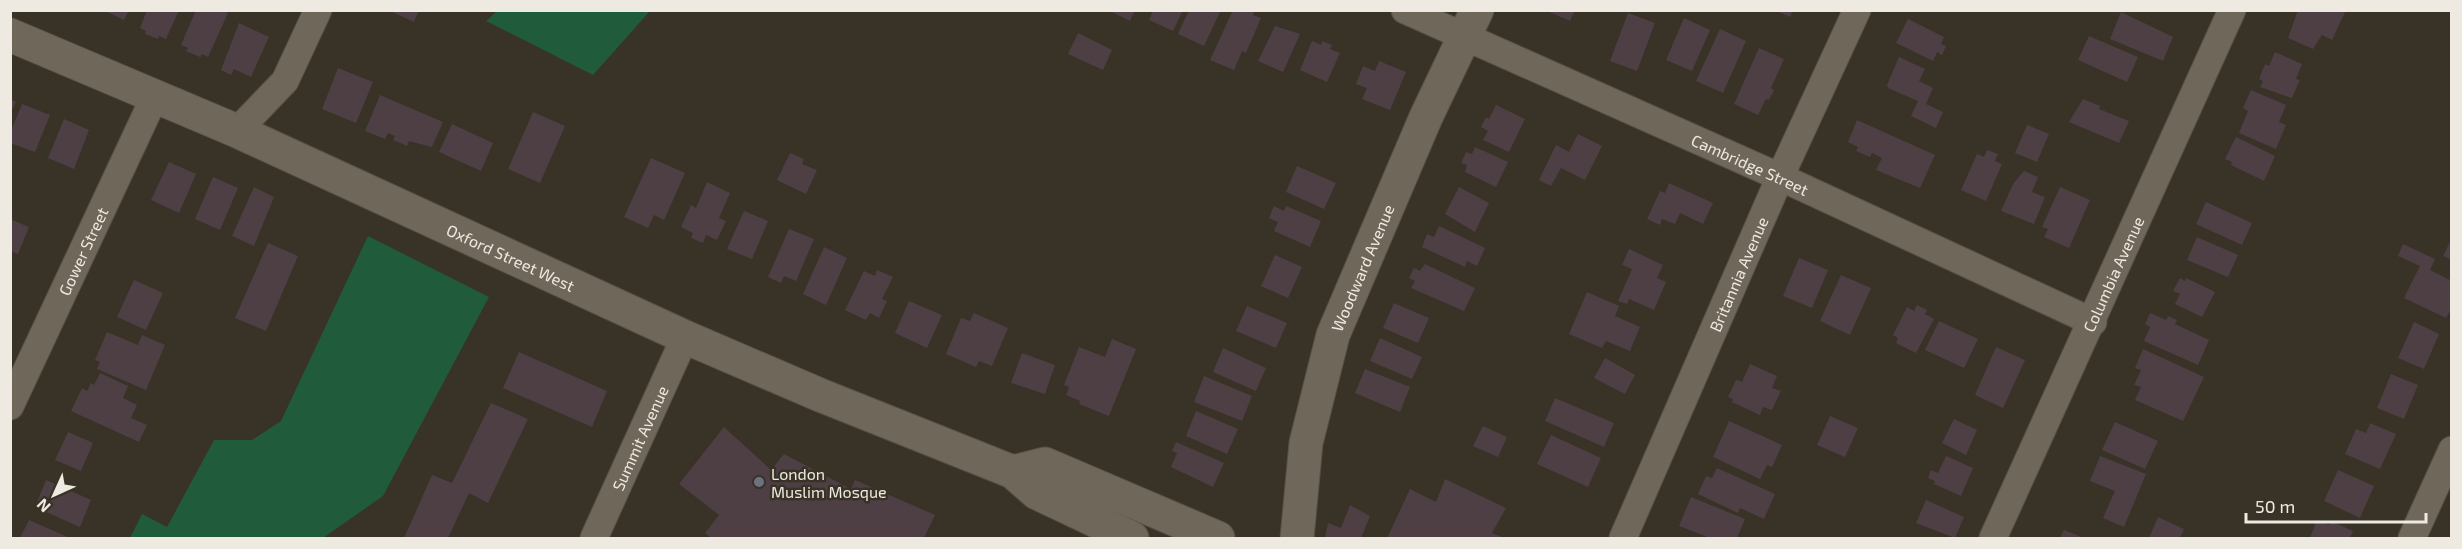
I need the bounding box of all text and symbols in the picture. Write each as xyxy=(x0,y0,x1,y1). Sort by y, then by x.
street label: Cambridge Street xyxy=(1689,129,1812,198)
street label: Woodward Avenue xyxy=(1326,201,1397,334)
street label: Gower Street xyxy=(54,204,111,298)
street label: Columbia Avenue xyxy=(2078,213,2147,335)
street label: Britannia Avenue xyxy=(1705,214,1771,334)
street label: Oxford Street West xyxy=(444,219,578,295)
street label: Summit Avenue xyxy=(607,382,671,493)
place label: London Muslim Mosque xyxy=(771,464,887,501)
north arrow xyxy=(24,465,84,525)
marker: London Muslim Mosque xyxy=(752,475,766,489)
scale bar xyxy=(2246,486,2426,524)
text: N xyxy=(32,495,54,517)
text: 50 m xyxy=(2255,495,2295,517)

